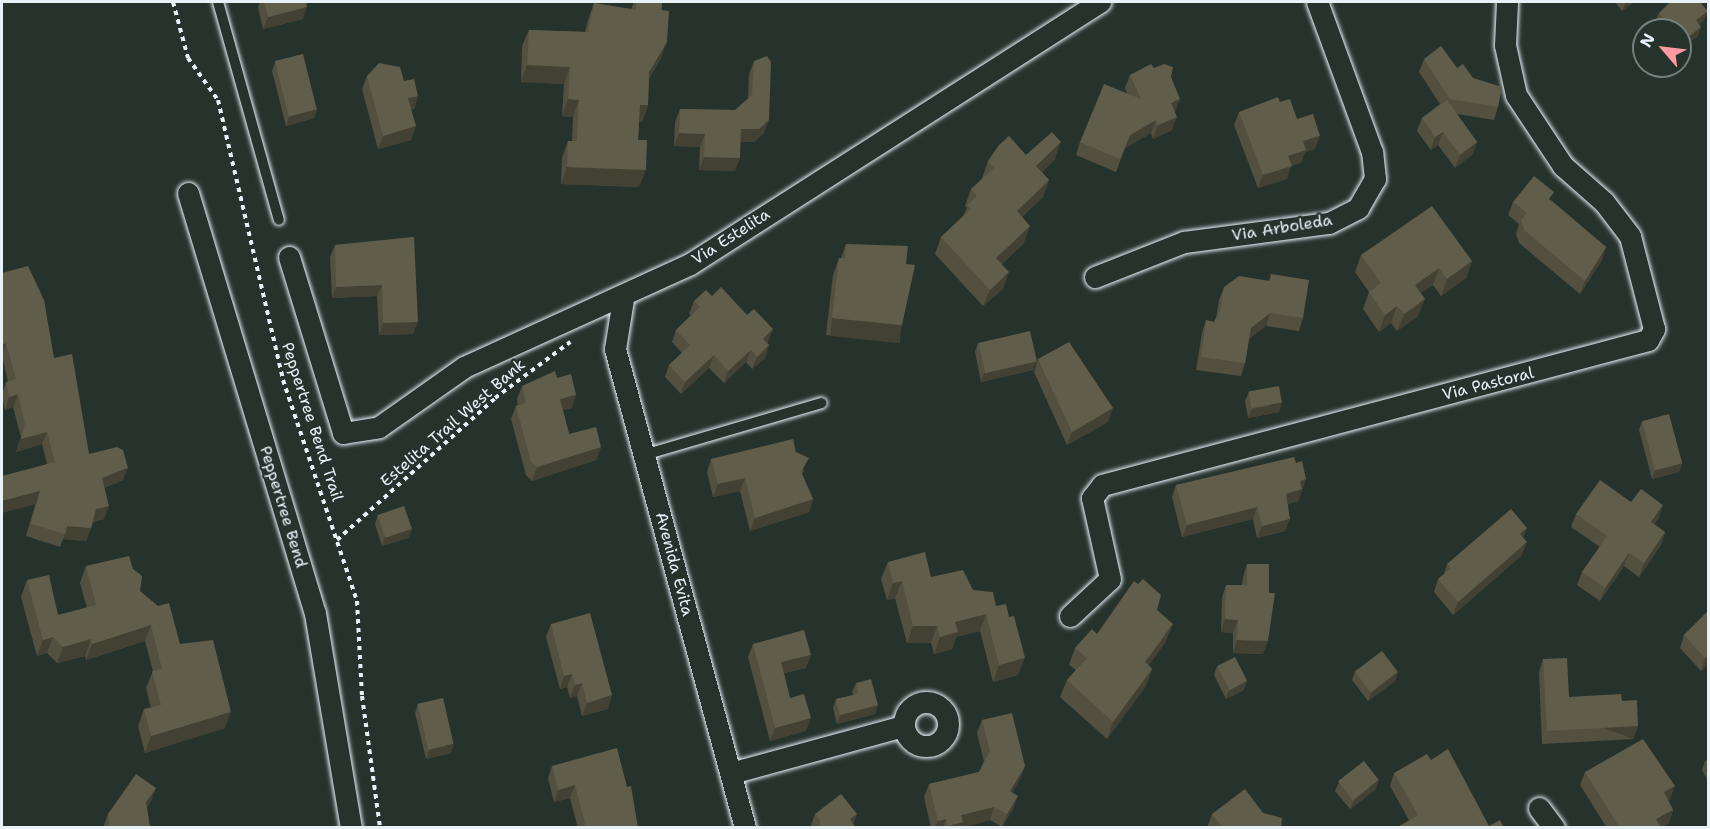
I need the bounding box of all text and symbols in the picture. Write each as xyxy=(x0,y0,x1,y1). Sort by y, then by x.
north arrow xyxy=(1632,18,1692,78)
text: N xyxy=(1635,30,1660,51)
street label: Via Estelita xyxy=(688,205,774,269)
street label: Via Arboleda xyxy=(1230,211,1334,245)
street label: Peppertree Bend Trail xyxy=(277,340,347,504)
street label: Estelita Trail West Bank xyxy=(377,355,529,491)
street label: Via Pastoral xyxy=(1440,363,1536,405)
street label: Peppertree Bend xyxy=(255,444,311,570)
street label: Avenida Evita xyxy=(651,510,697,618)

